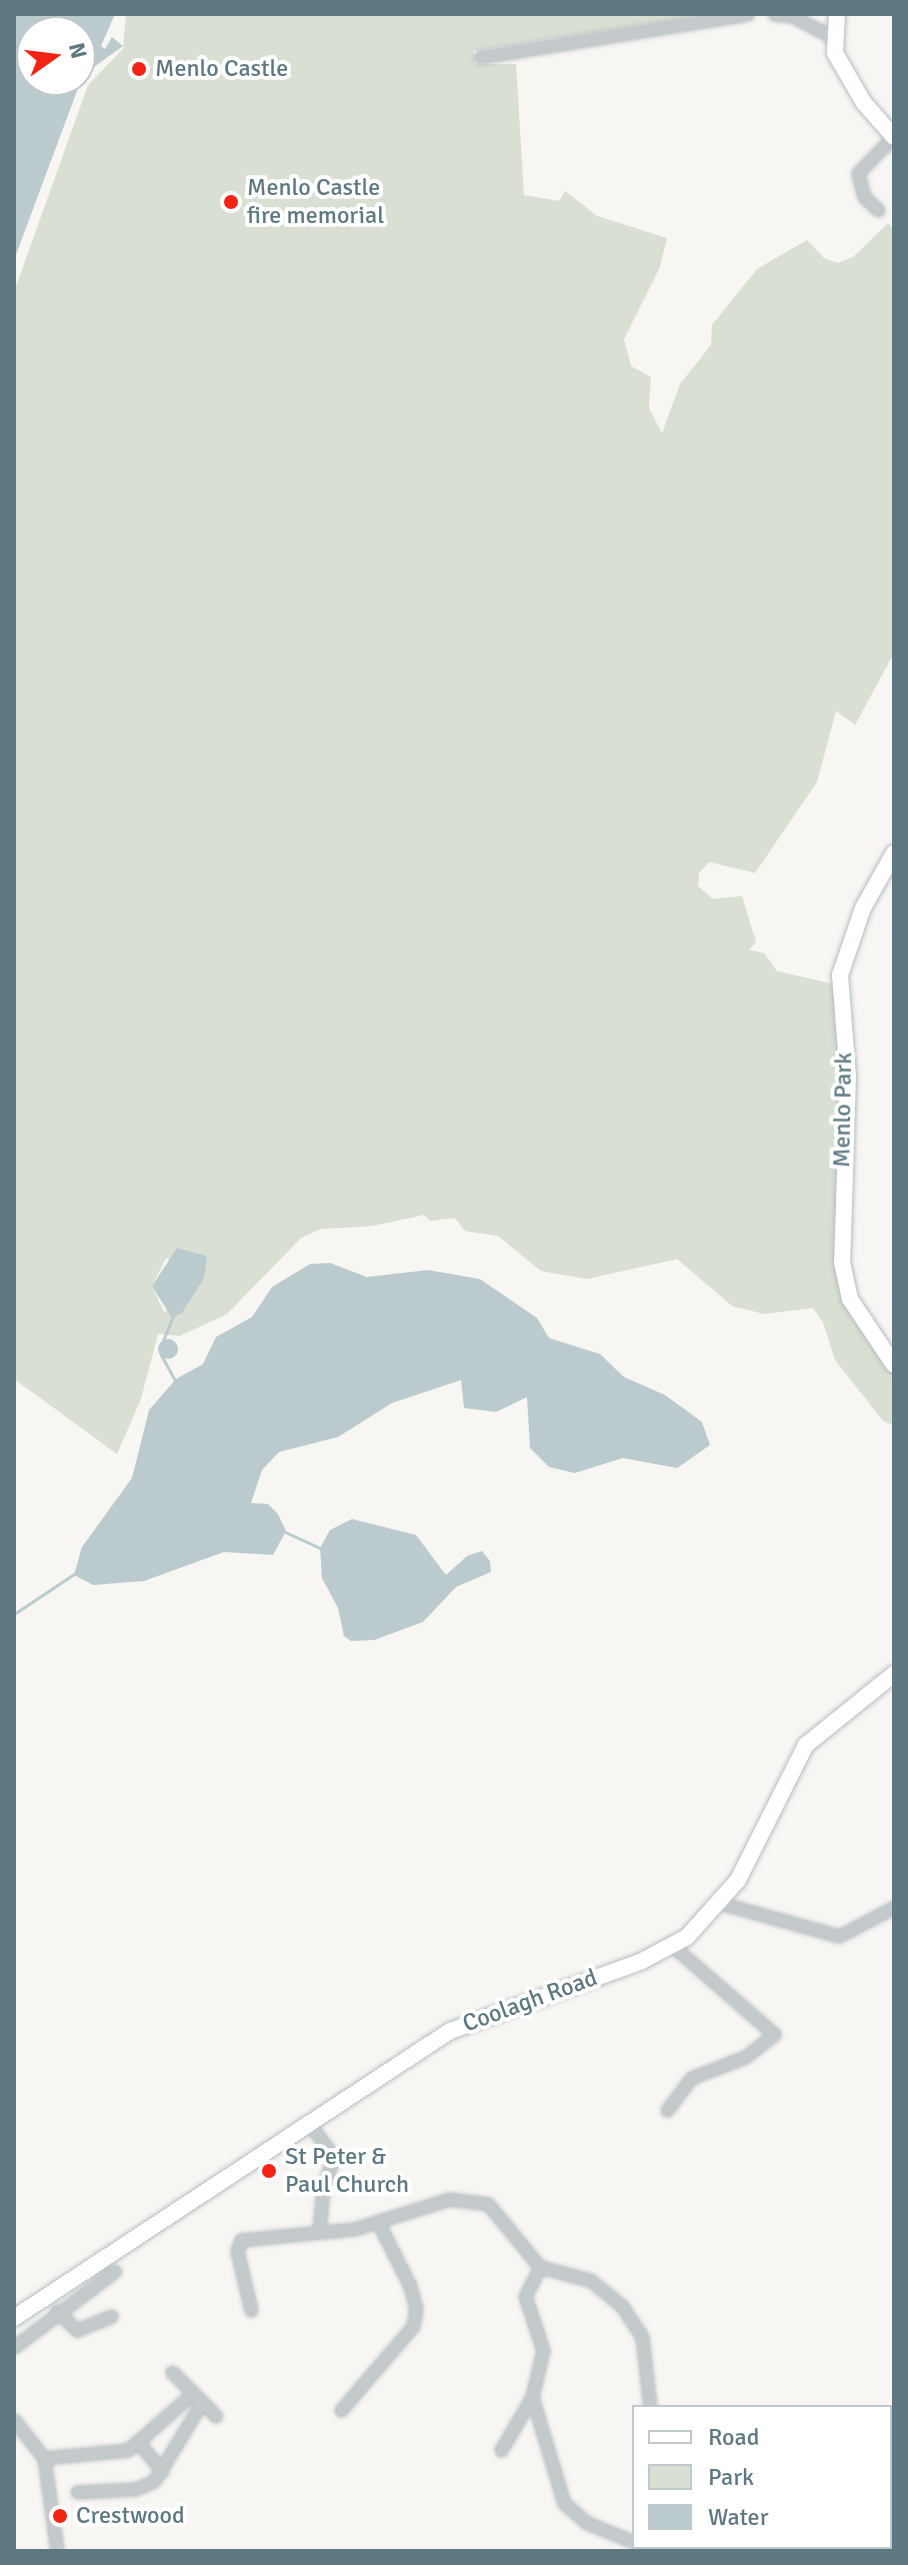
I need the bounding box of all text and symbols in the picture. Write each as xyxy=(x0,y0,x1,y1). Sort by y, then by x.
north arrow xyxy=(16,16,96,96)
text: N xyxy=(63,40,93,61)
place label: Menlo Castle xyxy=(155,55,288,83)
marker: Menlo Castle xyxy=(130,60,148,78)
place label: Menlo Castle fire memorial xyxy=(247,174,384,230)
marker: Menlo Castle fire memorial xyxy=(222,193,240,211)
street label: Menlo Park xyxy=(828,1052,858,1168)
street label: Coolagh Road xyxy=(459,1963,601,2039)
place label: St Peter & Paul Church xyxy=(285,2143,409,2199)
marker: St Peter & Paul Church xyxy=(260,2162,278,2180)
legend xyxy=(632,2405,892,2549)
text: Road xyxy=(708,2422,759,2452)
text: Park xyxy=(708,2462,754,2492)
place label: Crestwood xyxy=(76,2502,185,2530)
text: Water xyxy=(708,2502,768,2532)
marker: Crestwood xyxy=(51,2507,69,2525)

